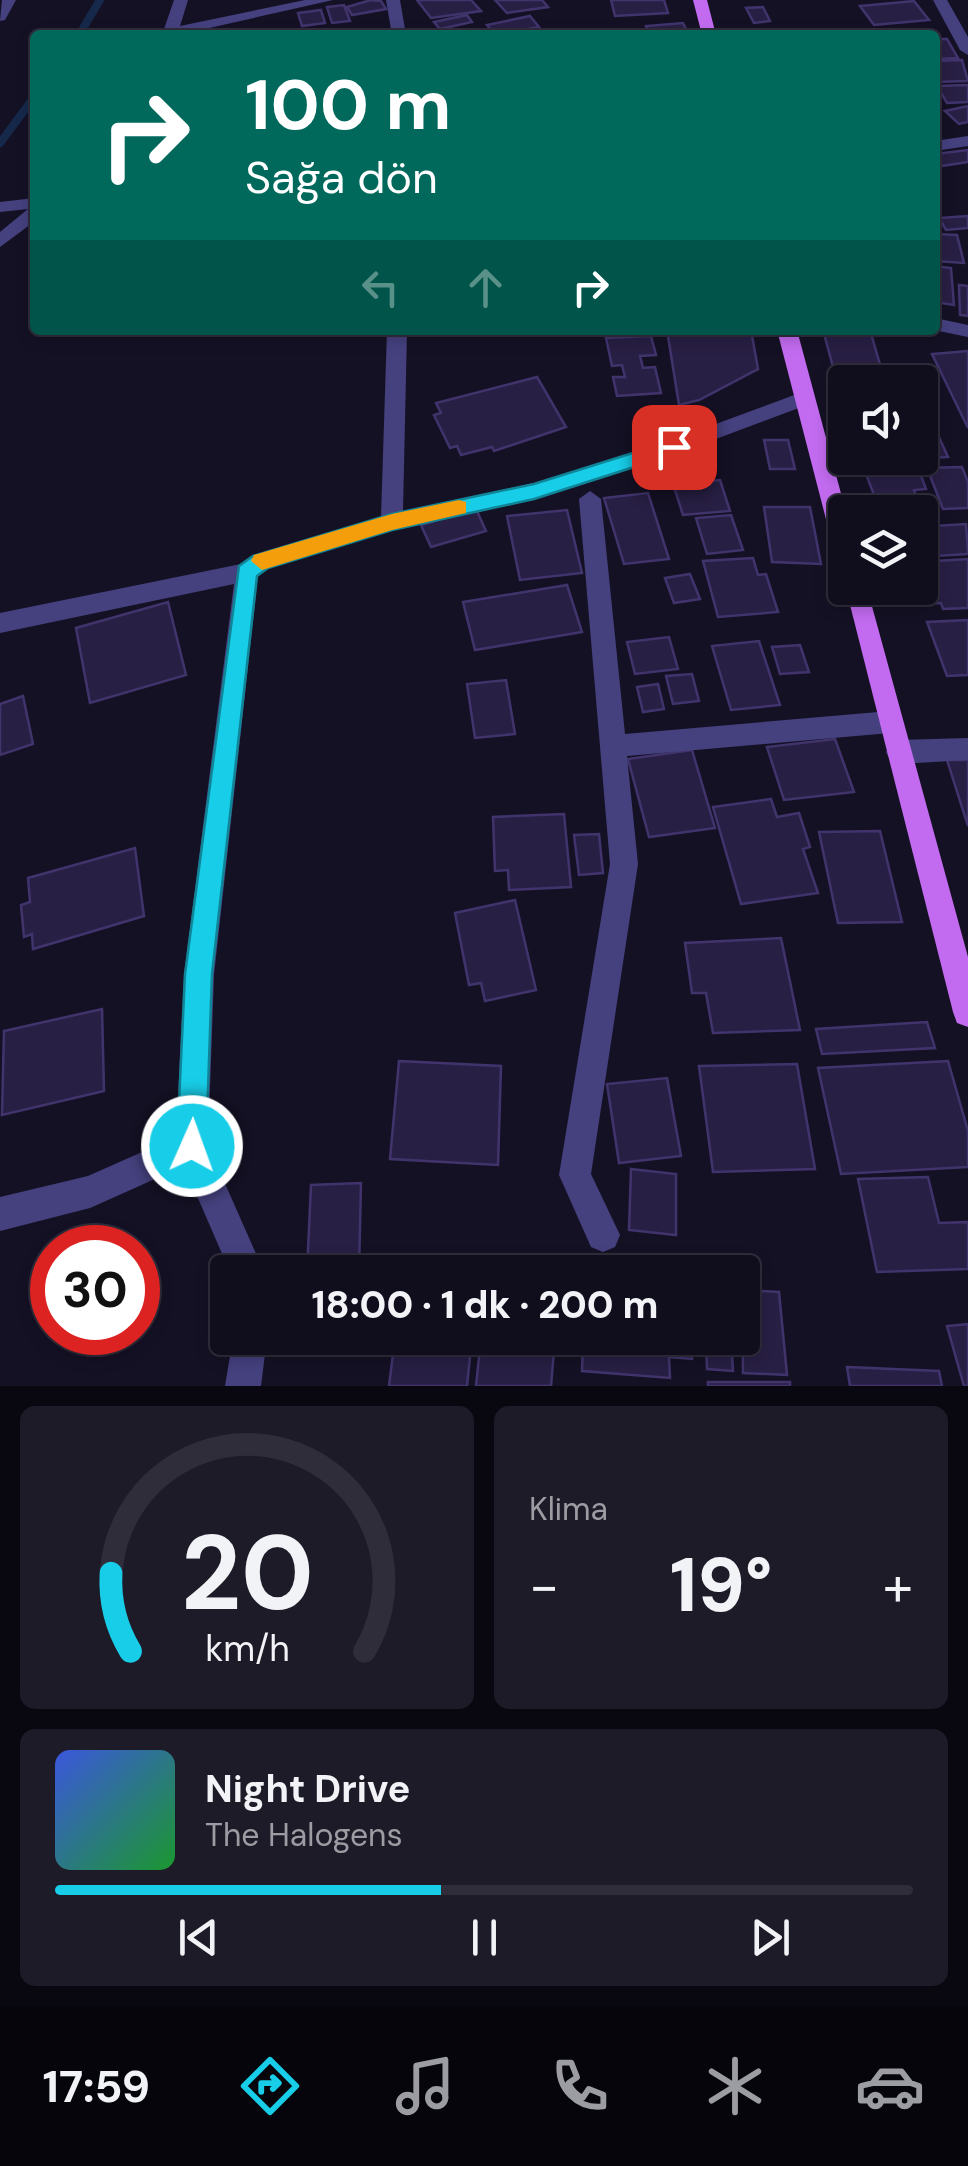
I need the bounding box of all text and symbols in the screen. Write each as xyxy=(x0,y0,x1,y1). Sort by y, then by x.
text: 100 m xyxy=(245,60,451,151)
icon: right xyxy=(80,70,210,200)
text: Sağa dön xyxy=(245,148,438,207)
icon: left xyxy=(353,260,408,315)
icon: ahead xyxy=(458,260,513,315)
icon: right xyxy=(563,260,618,315)
map controls xyxy=(828,365,938,605)
button: sound xyxy=(828,365,938,475)
pin xyxy=(632,405,717,490)
icon: arrive xyxy=(647,420,702,475)
button: layers xyxy=(828,495,938,605)
position arrow xyxy=(140,1094,244,1198)
speed limit sign: 30 xyxy=(30,1225,160,1355)
text: 18:00 · 1 dk · 200 m xyxy=(312,1280,658,1330)
text: Klima xyxy=(529,1488,608,1530)
text: 20 xyxy=(181,1506,313,1641)
text: 19° xyxy=(670,1537,772,1634)
text: − xyxy=(529,1550,559,1622)
text: + xyxy=(883,1550,913,1622)
text: km/h xyxy=(205,1626,289,1672)
text: Night Drive xyxy=(205,1764,410,1814)
text: The Halogens xyxy=(205,1814,403,1856)
icon: previous xyxy=(171,1910,226,1965)
icon: pause xyxy=(457,1910,512,1965)
icon: next xyxy=(743,1910,798,1965)
icon: directions xyxy=(235,2051,305,2121)
icon: music xyxy=(390,2051,460,2121)
icon: phone xyxy=(545,2051,615,2121)
icon: climate xyxy=(700,2051,770,2121)
icon: car xyxy=(855,2051,925,2121)
text: 17:59 xyxy=(43,2057,150,2116)

